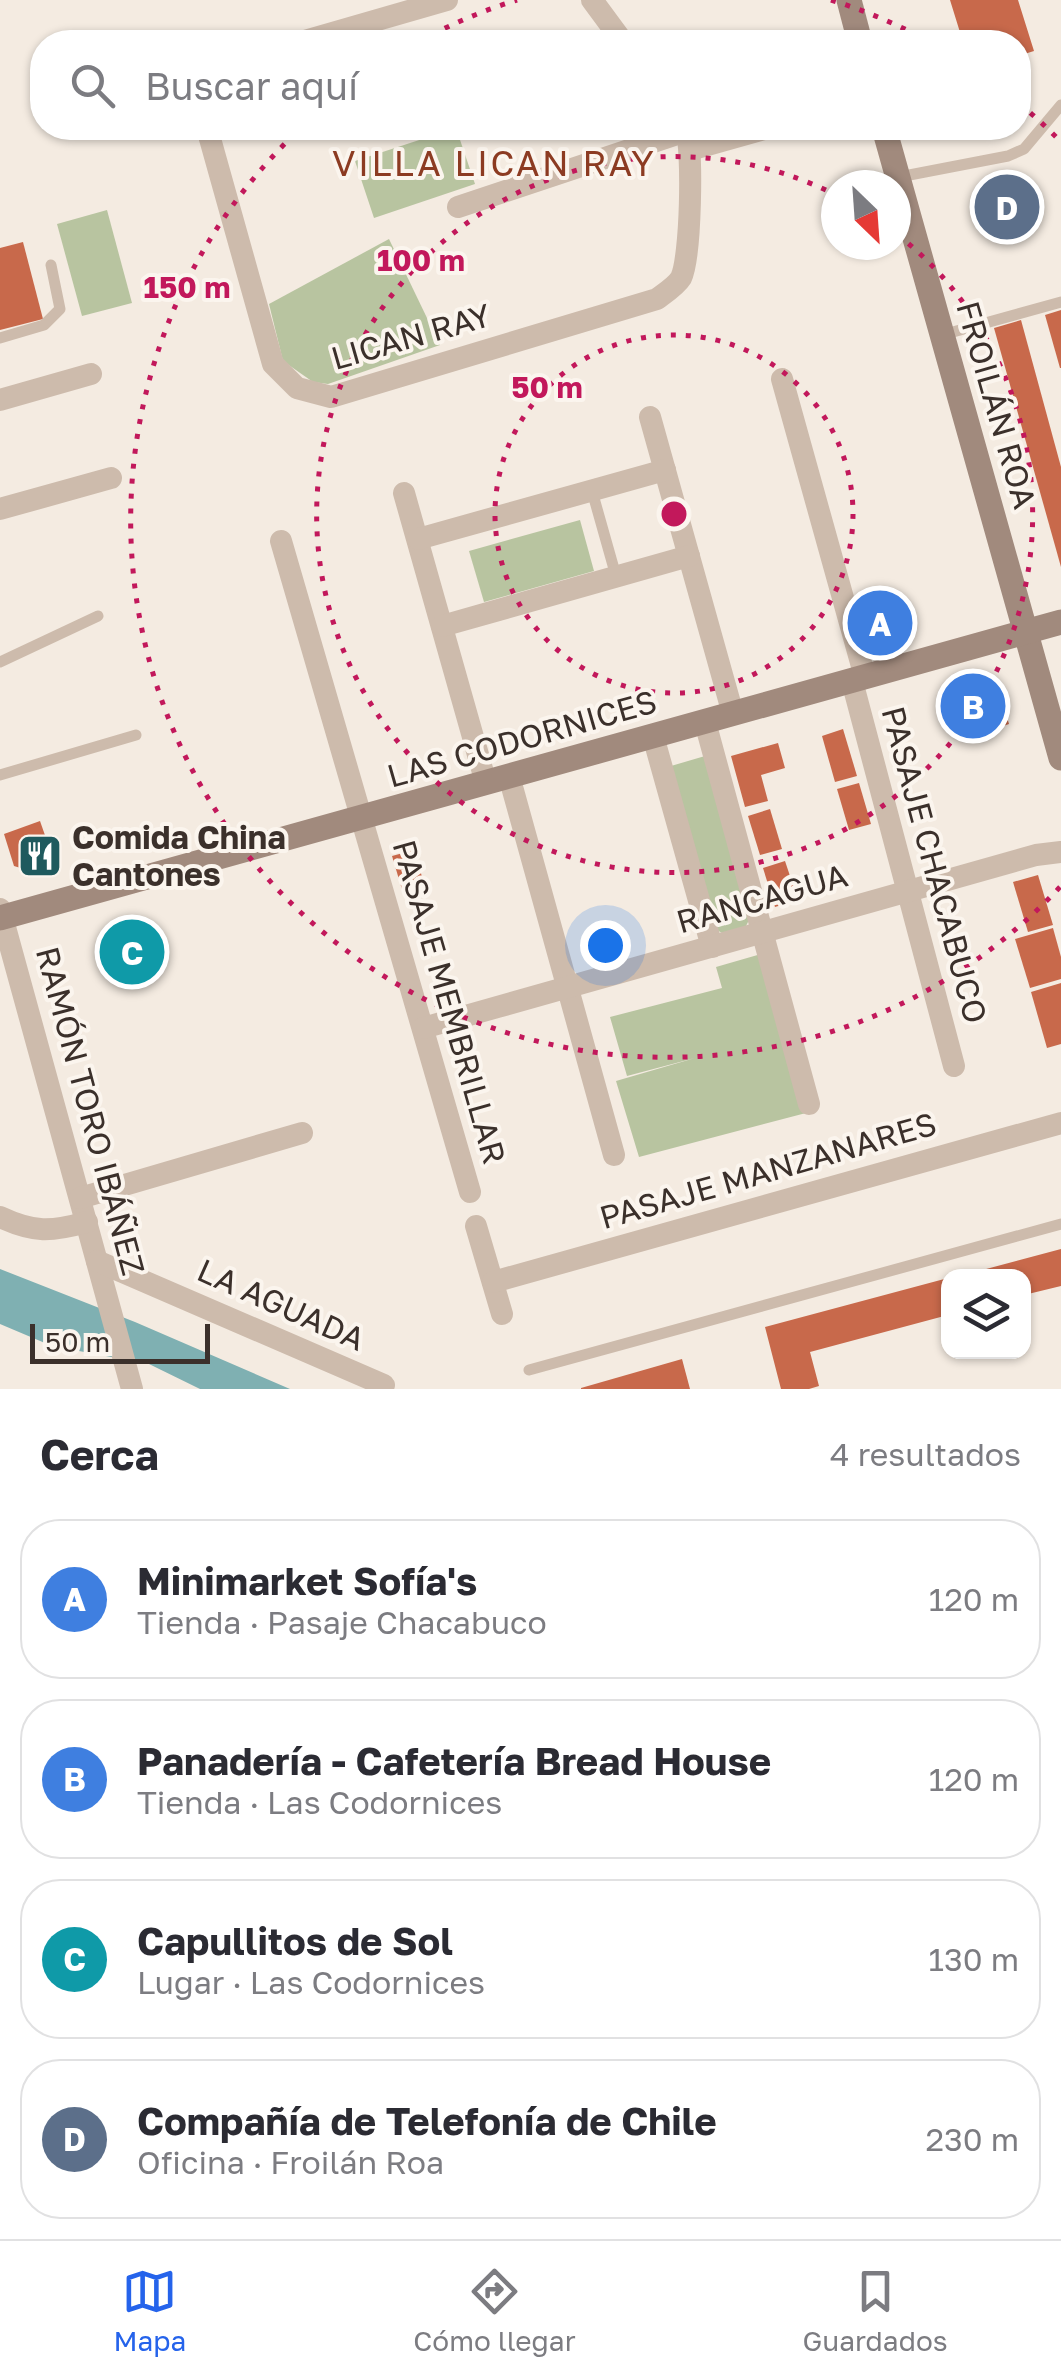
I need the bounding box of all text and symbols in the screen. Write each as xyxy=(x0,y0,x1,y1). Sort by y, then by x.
search box xyxy=(30,30,1031,140)
icon: search xyxy=(65,58,120,113)
text: Buscar aquí xyxy=(145,63,358,108)
district label: VILLA LICAN RAY xyxy=(332,142,656,184)
north arrow xyxy=(821,170,911,260)
pin: D xyxy=(974,170,1040,244)
text: 100 m xyxy=(377,242,465,278)
text: 150 m xyxy=(144,269,231,305)
street label: LICAN RAY xyxy=(327,295,495,377)
street label: FROILÁN ROA xyxy=(949,297,1045,513)
text: 50 m xyxy=(511,369,583,405)
centre of rings xyxy=(656,496,692,532)
pin: A xyxy=(848,586,912,660)
pin: B xyxy=(940,668,1006,744)
street label: LAS CODORNICES xyxy=(383,681,661,795)
street label: PASAJE CHACABUCO xyxy=(873,702,995,1028)
place label: Comida China Cantones xyxy=(72,818,286,893)
restaurant icon: Comida China Cantones xyxy=(17,833,63,879)
street label: PASAJE MEMBRILLAR xyxy=(386,835,514,1168)
street label: RANCAGUA xyxy=(672,856,851,941)
pin: C xyxy=(100,914,164,990)
your location xyxy=(580,920,631,971)
street label: RAMÓN TORO IBÁÑEZ xyxy=(29,942,153,1279)
street label: PASAJE MANZANARES xyxy=(595,1104,940,1236)
street label: LA AGUADA xyxy=(192,1250,371,1358)
map controls xyxy=(941,1269,1031,1359)
button: layers xyxy=(941,1269,1031,1359)
scale bar xyxy=(30,1319,210,1364)
text: 50 m xyxy=(45,1325,110,1358)
text: Cerca xyxy=(40,1429,159,1479)
text: 4 resultados xyxy=(830,1435,1021,1473)
text: Minimarket Sofía's xyxy=(137,1558,477,1603)
text: A xyxy=(63,1580,86,1618)
text: 120 m xyxy=(929,1580,1019,1618)
text: Tienda · Pasaje Chacabuco xyxy=(137,1603,547,1641)
text: Panadería - Cafetería Bread House xyxy=(137,1738,771,1783)
text: B xyxy=(63,1760,86,1798)
text: 120 m xyxy=(929,1760,1019,1798)
text: Tienda · Las Codornices xyxy=(137,1783,502,1821)
text: Capullitos de Sol xyxy=(137,1918,453,1963)
text: C xyxy=(63,1940,86,1978)
text: 130 m xyxy=(929,1940,1019,1978)
text: Lugar · Las Codornices xyxy=(137,1963,485,2001)
text: Compañía de Telefonía de Chile xyxy=(137,2098,717,2143)
text: D xyxy=(63,2120,86,2158)
text: 230 m xyxy=(926,2120,1019,2158)
text: Oficina · Froilán Roa xyxy=(137,2143,444,2181)
tab: Mapa xyxy=(113,2264,186,2357)
tab: Cómo llegar xyxy=(413,2264,576,2357)
tab: Guardados xyxy=(802,2264,948,2357)

